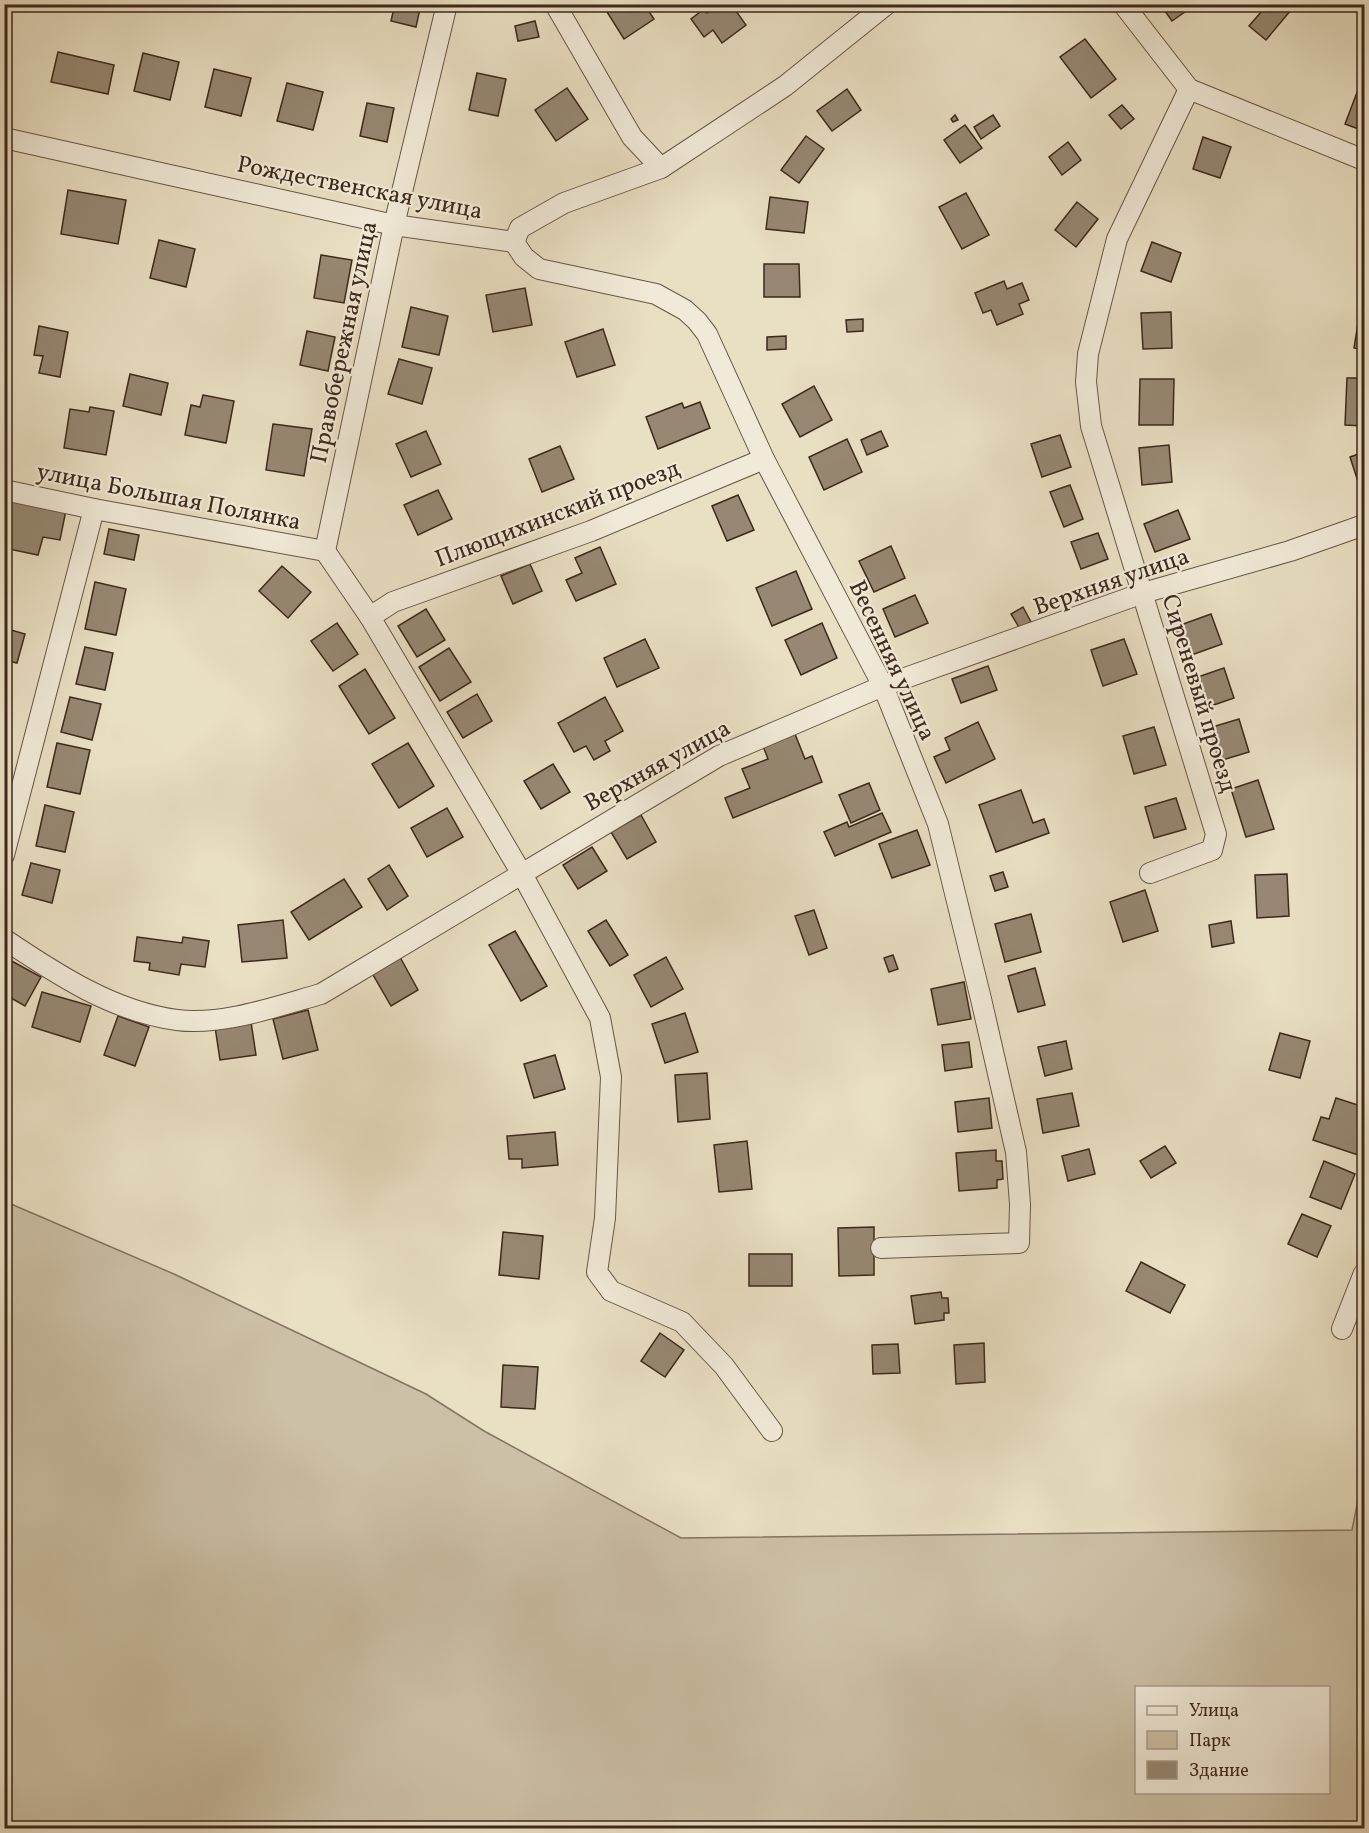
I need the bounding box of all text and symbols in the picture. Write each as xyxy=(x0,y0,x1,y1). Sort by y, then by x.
street label: Рождественская улица xyxy=(234,148,485,229)
street label: Правобережная улица xyxy=(303,218,387,467)
street label: Плющихинский проезд xyxy=(430,452,685,577)
street label: улица Большая Полянка xyxy=(34,456,304,540)
street label: Верхняя улица xyxy=(1029,540,1194,625)
street label: Весенняя улица xyxy=(839,575,943,747)
street label: Сиреневый проезд xyxy=(1152,590,1245,797)
street label: Верхняя улица xyxy=(579,712,737,821)
legend xyxy=(1135,1686,1330,1794)
text: Улица xyxy=(1189,1699,1239,1724)
text: Парк xyxy=(1189,1729,1231,1754)
text: Здание xyxy=(1189,1759,1249,1784)

